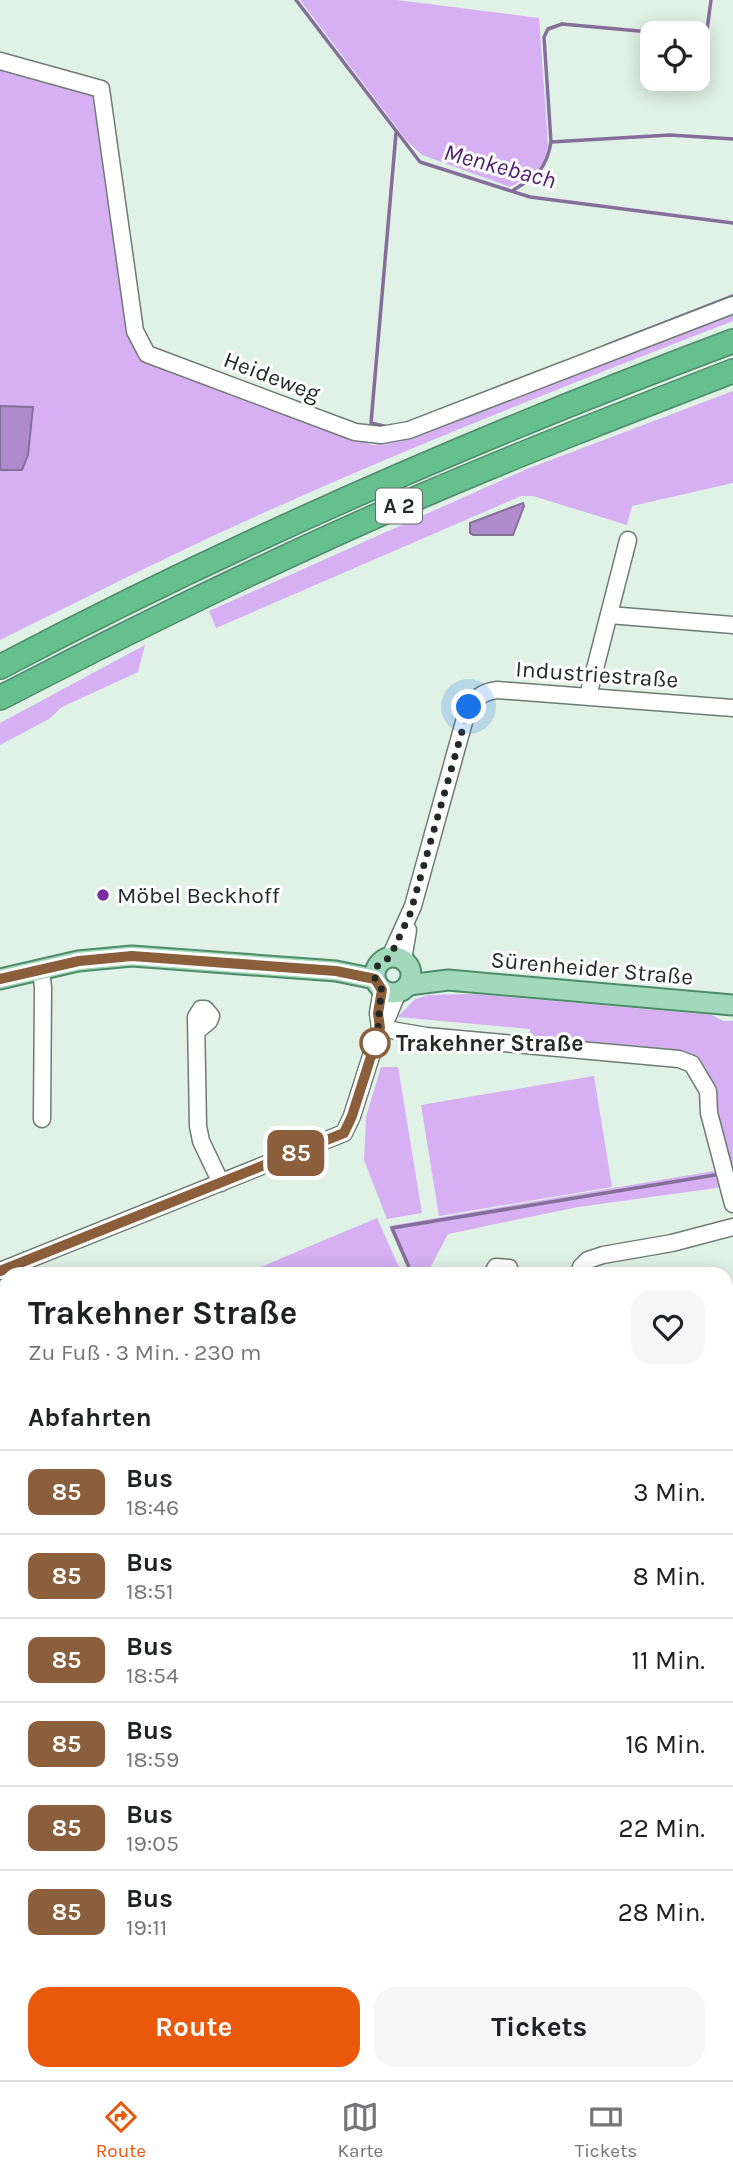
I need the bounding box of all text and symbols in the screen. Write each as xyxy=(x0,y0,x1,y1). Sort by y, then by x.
map controls xyxy=(640,21,710,91)
button: locate xyxy=(640,21,710,91)
water label: Menkebach xyxy=(441,138,559,194)
street label: Heideweg xyxy=(220,346,324,407)
road number: A 2 xyxy=(376,489,422,524)
street label: Industriestraße xyxy=(515,655,679,694)
your location xyxy=(451,689,486,724)
place label: Möbel Beckhoff xyxy=(117,882,280,909)
marker: Möbel Beckhoff xyxy=(95,887,111,903)
street label: Sürenheider Straße xyxy=(490,946,694,991)
marker: Trakehner Straße xyxy=(360,1028,390,1058)
place label: Trakehner Straße xyxy=(396,1030,584,1057)
line badge: 85 xyxy=(264,1130,328,1176)
text: 85 xyxy=(281,1139,311,1167)
button: heart xyxy=(631,1290,705,1364)
text: Trakehner Straße xyxy=(28,1294,297,1332)
text: Zu Fuß · 3 Min. · 230 m xyxy=(28,1339,262,1366)
text: Abfahrten xyxy=(28,1402,152,1433)
text: Bus xyxy=(126,1463,173,1494)
text: 3 Min. xyxy=(633,1477,705,1508)
text: 85 xyxy=(52,1478,81,1506)
text: 18:46 xyxy=(126,1494,179,1521)
text: Bus xyxy=(126,1547,173,1578)
text: 8 Min. xyxy=(633,1561,705,1592)
text: 85 xyxy=(52,1562,81,1590)
text: 18:51 xyxy=(126,1578,174,1605)
text: Bus xyxy=(126,1631,173,1662)
text: 11 Min. xyxy=(632,1645,705,1676)
text: 85 xyxy=(52,1646,81,1674)
text: 18:54 xyxy=(126,1662,179,1689)
text: Bus xyxy=(126,1715,173,1746)
text: 16 Min. xyxy=(625,1729,705,1760)
text: 85 xyxy=(52,1730,81,1758)
text: 18:59 xyxy=(126,1746,179,1773)
text: Bus xyxy=(126,1799,173,1830)
text: 22 Min. xyxy=(619,1813,705,1844)
text: 85 xyxy=(52,1814,81,1842)
text: 19:05 xyxy=(126,1830,179,1857)
text: Bus xyxy=(126,1883,173,1914)
text: 28 Min. xyxy=(618,1897,705,1928)
text: 85 xyxy=(52,1898,81,1926)
text: 19:11 xyxy=(126,1914,167,1941)
button: Route xyxy=(28,1987,360,2067)
button: Tickets xyxy=(374,1987,705,2067)
tab: Route xyxy=(96,2098,146,2162)
tab: Karte xyxy=(338,2098,383,2162)
tab: Tickets xyxy=(575,2098,637,2162)

